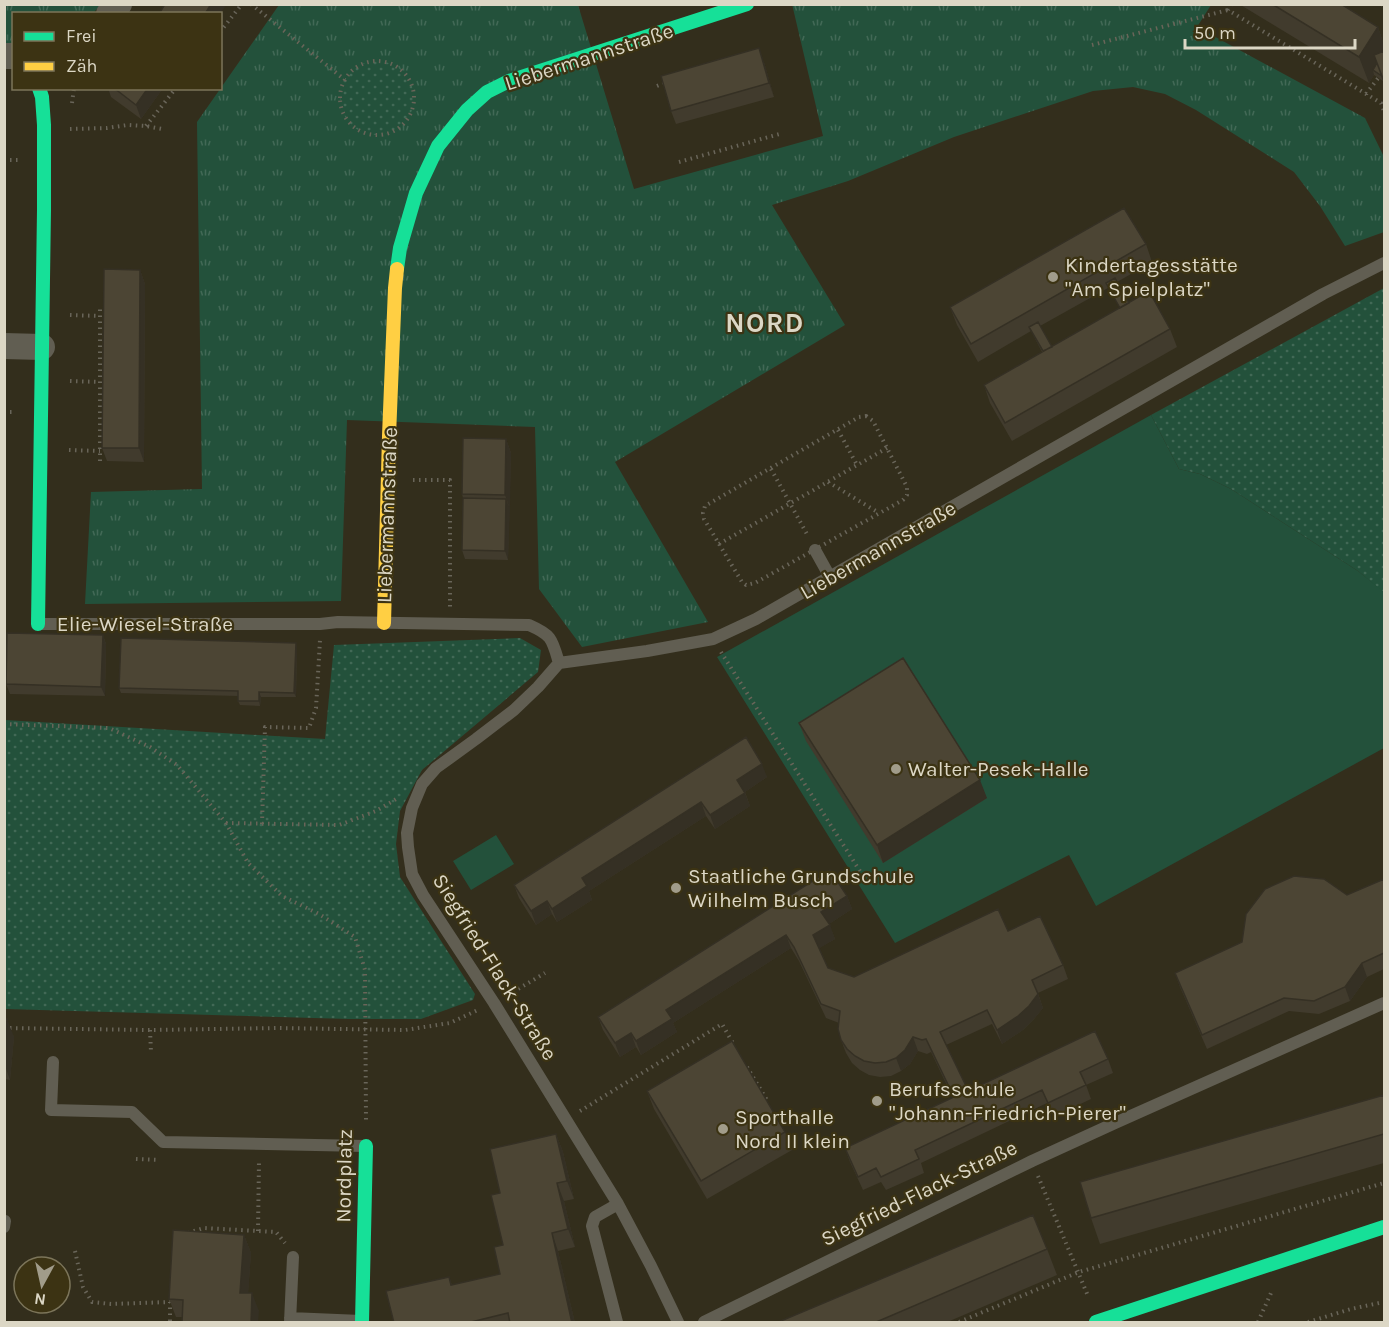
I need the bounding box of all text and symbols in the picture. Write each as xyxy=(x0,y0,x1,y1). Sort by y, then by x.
legend xyxy=(12,12,222,90)
scale bar xyxy=(1185,12,1354,50)
street label: Liebermannstraße xyxy=(502,18,676,96)
text: 50 m xyxy=(1194,22,1236,44)
text: Frei xyxy=(66,25,97,47)
text: Zäh xyxy=(66,55,97,77)
place label: Kindertagesstätte "Am Spielplatz" xyxy=(1065,253,1238,301)
marker: Kindertagesstätte "Am Spielplatz" xyxy=(1046,270,1060,284)
district label: NORD xyxy=(725,307,805,339)
street label: Liebermannstraße xyxy=(372,427,402,603)
street label: Liebermannstraße xyxy=(796,496,960,604)
street label: Elie-Wiesel-Straße xyxy=(57,612,233,636)
place label: Walter-Pesek-Halle xyxy=(908,757,1089,781)
marker: Walter-Pesek-Halle xyxy=(889,762,903,776)
place label: Staatliche Grundschule Wilhelm Busch xyxy=(688,864,914,912)
street label: Siegfried-Flack-Straße xyxy=(428,869,562,1065)
marker: Staatliche Grundschule Wilhelm Busch xyxy=(669,881,683,895)
place label: Berufsschule "Johann-Friedrich-Pierer" xyxy=(889,1077,1126,1125)
marker: Berufsschule "Johann-Friedrich-Pierer" xyxy=(870,1094,884,1108)
place label: Sporthalle Nord II klein xyxy=(735,1105,850,1153)
marker: Sporthalle Nord II klein xyxy=(716,1122,730,1136)
street label: Nordplatz xyxy=(331,1129,357,1223)
street label: Siegfried-Flack-Straße xyxy=(817,1135,1021,1251)
north arrow xyxy=(12,1255,72,1315)
text: N xyxy=(33,1289,47,1310)

